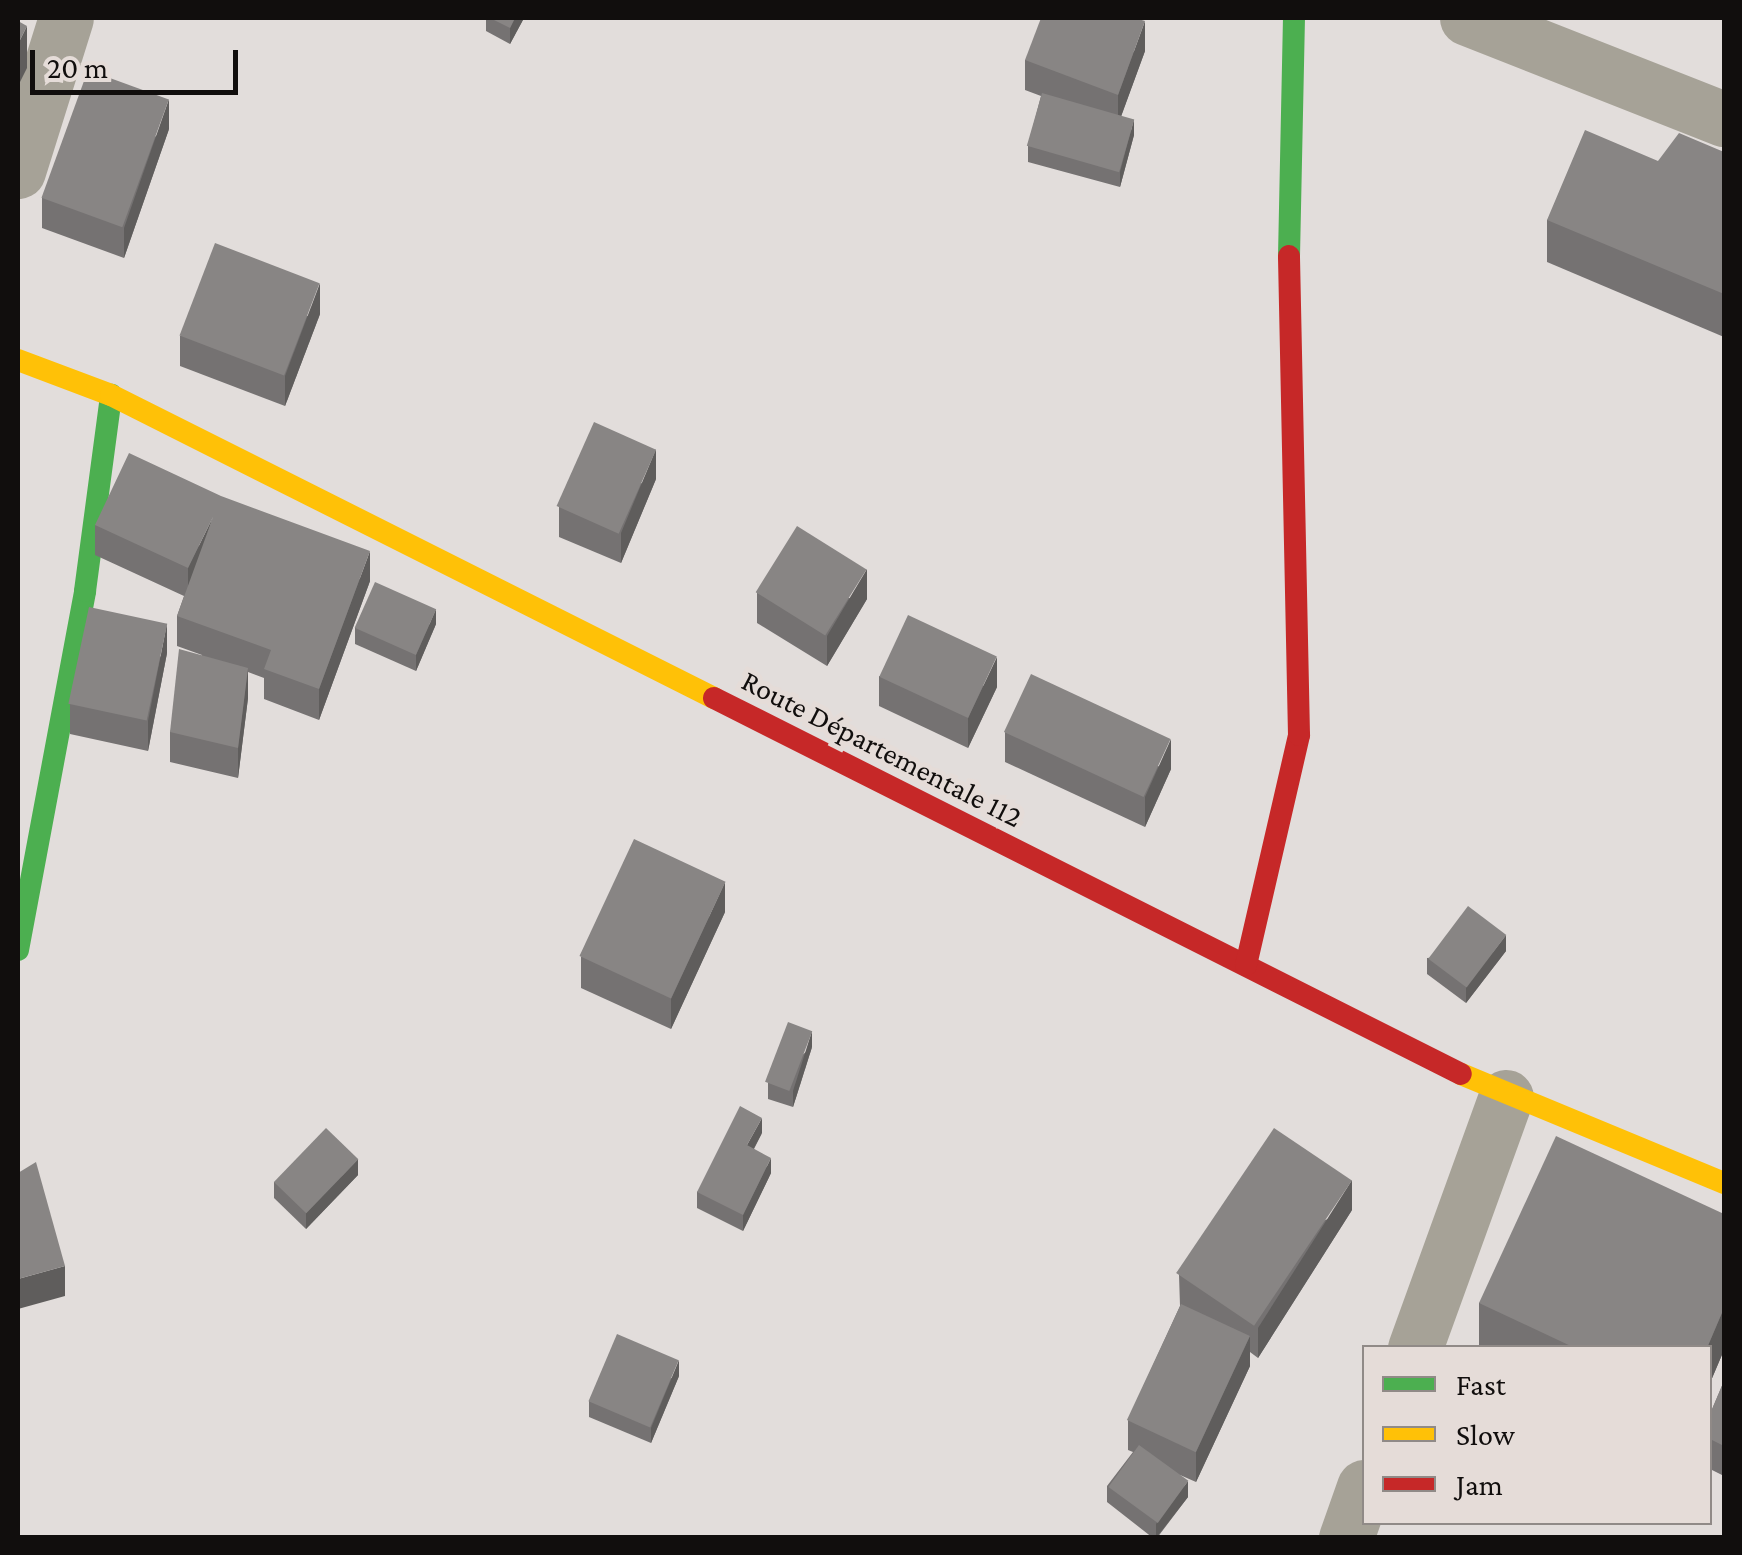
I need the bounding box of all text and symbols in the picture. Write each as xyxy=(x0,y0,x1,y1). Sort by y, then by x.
scale bar xyxy=(35,30,242,92)
text: 20 m xyxy=(47,51,108,84)
street label: Route Départementale 112 xyxy=(736,663,1028,835)
legend xyxy=(1362,1345,1712,1525)
text: Fast xyxy=(1456,1368,1506,1401)
text: Slow xyxy=(1456,1418,1515,1451)
text: Jam xyxy=(1456,1468,1503,1501)

